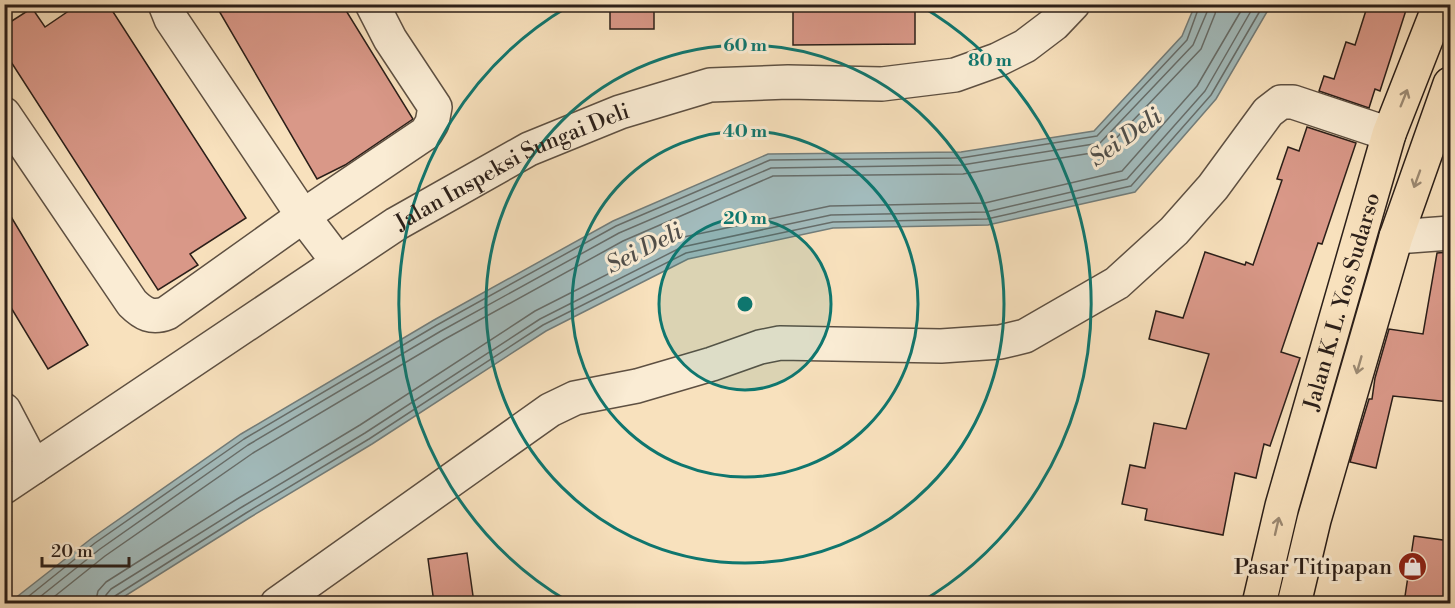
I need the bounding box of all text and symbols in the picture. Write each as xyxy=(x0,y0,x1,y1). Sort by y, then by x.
text: 60 m xyxy=(723,34,767,57)
text: 80 m xyxy=(968,49,1013,72)
one-way arrow xyxy=(1399,89,1410,107)
street label: Jalan Inspeksi Sungai Deli xyxy=(390,98,633,237)
water label: Sei Deli xyxy=(1083,102,1168,174)
text: 40 m xyxy=(723,120,768,143)
one-way arrow xyxy=(1410,169,1421,188)
street label: Jalan K. L. Yos Sudarso xyxy=(1298,189,1387,414)
text: 20 m xyxy=(723,207,767,230)
water label: Sei Deli xyxy=(601,217,688,281)
centre of rings xyxy=(735,294,755,314)
one-way arrow xyxy=(1353,355,1364,374)
one-way arrow xyxy=(1272,517,1283,536)
scale bar xyxy=(42,530,129,568)
text: 20 m xyxy=(51,540,93,563)
shop icon: Pasar Titipapan xyxy=(1397,550,1429,582)
place label: Pasar Titipapan xyxy=(1234,554,1392,581)

